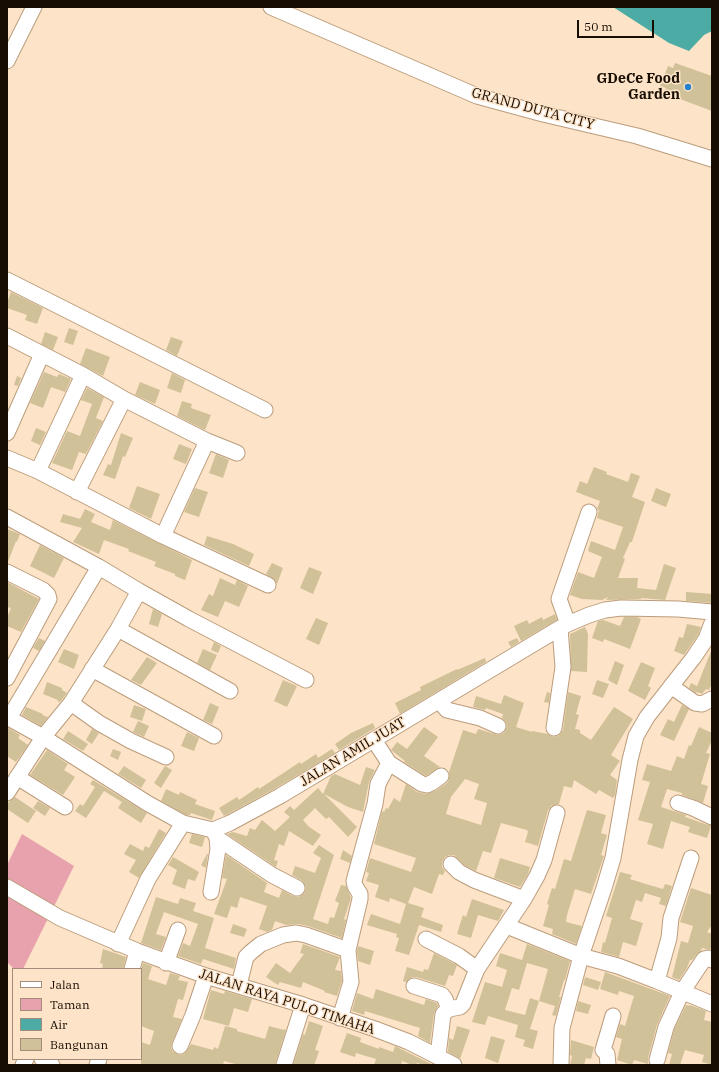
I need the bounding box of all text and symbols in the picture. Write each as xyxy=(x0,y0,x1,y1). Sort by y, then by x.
scale bar xyxy=(579,12,656,38)
text: 50 m xyxy=(584,19,613,34)
place label: GDeCe Food Garden xyxy=(597,71,680,104)
marker: GDeCe Food Garden xyxy=(683,82,693,92)
street label: GRAND DUTA CITY xyxy=(470,84,596,134)
street label: JALAN AMIL JUAT xyxy=(297,714,409,790)
street label: JALAN RAYA PULO TIMAHA xyxy=(197,966,377,1038)
legend xyxy=(12,968,142,1060)
text: Jalan xyxy=(50,977,80,992)
text: Taman xyxy=(50,997,90,1012)
text: Air xyxy=(50,1017,67,1032)
text: Bangunan xyxy=(50,1037,108,1052)

